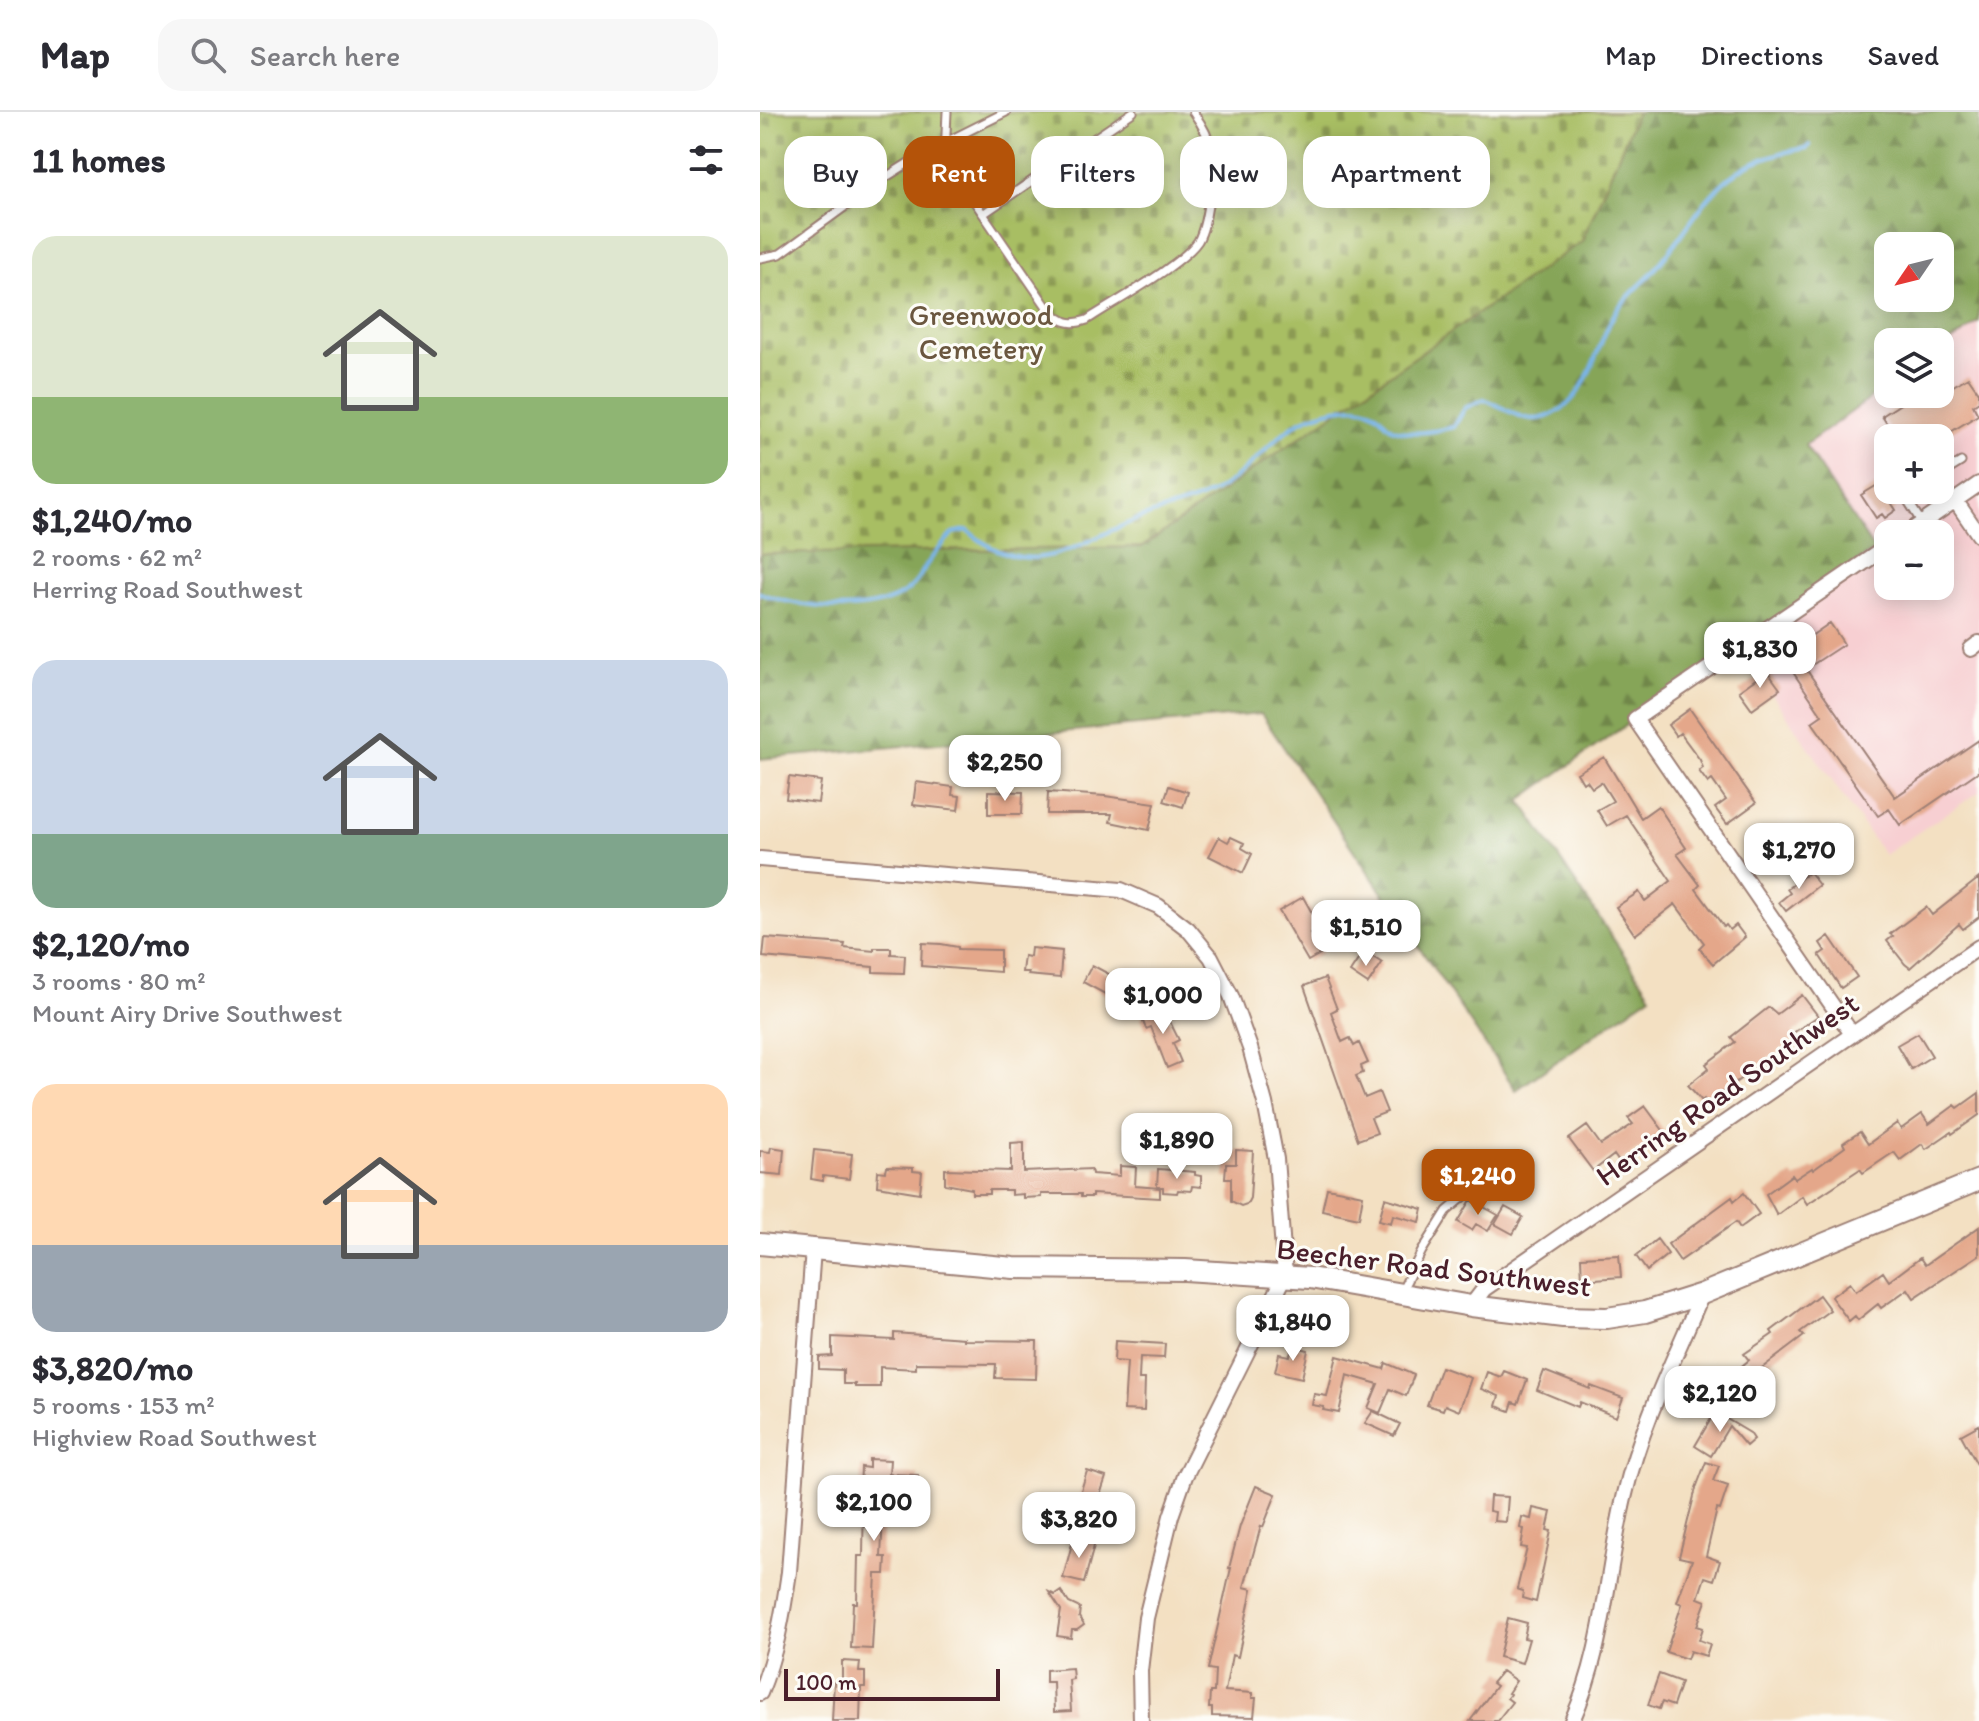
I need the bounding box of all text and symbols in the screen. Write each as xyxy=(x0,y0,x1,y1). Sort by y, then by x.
search box xyxy=(158,19,718,91)
text: Map xyxy=(40,32,110,78)
icon: search xyxy=(186,33,230,77)
text: Search here xyxy=(250,37,400,74)
text: Map xyxy=(1605,38,1656,72)
text: Directions xyxy=(1700,38,1824,72)
text: Saved xyxy=(1868,38,1939,72)
chip: Buy xyxy=(784,136,887,208)
chip: Rent xyxy=(903,136,1015,208)
chip: Filters xyxy=(1031,136,1164,208)
chip: New xyxy=(1180,136,1287,208)
chip: Apartment xyxy=(1303,136,1490,208)
icon: filters xyxy=(684,138,728,182)
text: 11 homes xyxy=(32,140,166,181)
north arrow xyxy=(1874,232,1954,312)
map controls xyxy=(1874,232,1954,600)
icon: home xyxy=(308,288,452,432)
park label: Greenwood Cemetery xyxy=(909,296,1054,367)
button: layers xyxy=(1874,328,1954,408)
button: + xyxy=(1874,424,1954,504)
text: $1,240/mo xyxy=(32,500,192,541)
button: − xyxy=(1874,520,1954,600)
text: 2 rooms · 62 m² xyxy=(32,541,202,573)
text: Herring Road Southwest xyxy=(32,573,303,605)
pin: $1,830 xyxy=(1695,622,1825,690)
text: $1,830 xyxy=(1722,632,1798,664)
icon: home xyxy=(308,712,452,856)
pin: $2,250 xyxy=(940,735,1070,803)
text: $2,250 xyxy=(967,745,1043,777)
pin: $1,270 xyxy=(1734,823,1864,891)
text: $1,270 xyxy=(1762,833,1836,865)
pin: $1,510 xyxy=(1301,900,1431,968)
text: $1,510 xyxy=(1329,910,1403,942)
text: $2,120/mo xyxy=(32,924,190,965)
text: 3 rooms · 80 m² xyxy=(32,965,206,997)
pin: $1,000 xyxy=(1098,968,1228,1036)
text: $1,000 xyxy=(1123,978,1203,1010)
street label: Herring Road Southwest xyxy=(1588,984,1866,1194)
text: Mount Airy Drive Southwest xyxy=(32,997,342,1029)
pin: $1,890 xyxy=(1112,1113,1242,1181)
text: $1,890 xyxy=(1139,1123,1215,1155)
icon: home xyxy=(308,1136,452,1280)
pin: $1,240 xyxy=(1413,1149,1543,1217)
text: $1,240 xyxy=(1440,1159,1516,1191)
street label: Beecher Road Southwest xyxy=(1274,1229,1594,1305)
pin: $1,840 xyxy=(1228,1295,1358,1363)
text: $1,840 xyxy=(1254,1305,1332,1337)
text: $3,820/mo xyxy=(32,1348,193,1389)
pin: $2,120 xyxy=(1655,1366,1785,1434)
text: $2,120 xyxy=(1683,1376,1757,1408)
text: 5 rooms · 153 m² xyxy=(32,1389,215,1421)
text: Highview Road Southwest xyxy=(32,1421,317,1453)
pin: $2,100 xyxy=(809,1475,939,1543)
text: $2,100 xyxy=(835,1485,913,1517)
pin: $3,820 xyxy=(1014,1492,1144,1560)
text: $3,820 xyxy=(1040,1502,1118,1534)
scale bar xyxy=(784,1665,1000,1701)
text: 100 m xyxy=(796,1669,857,1696)

